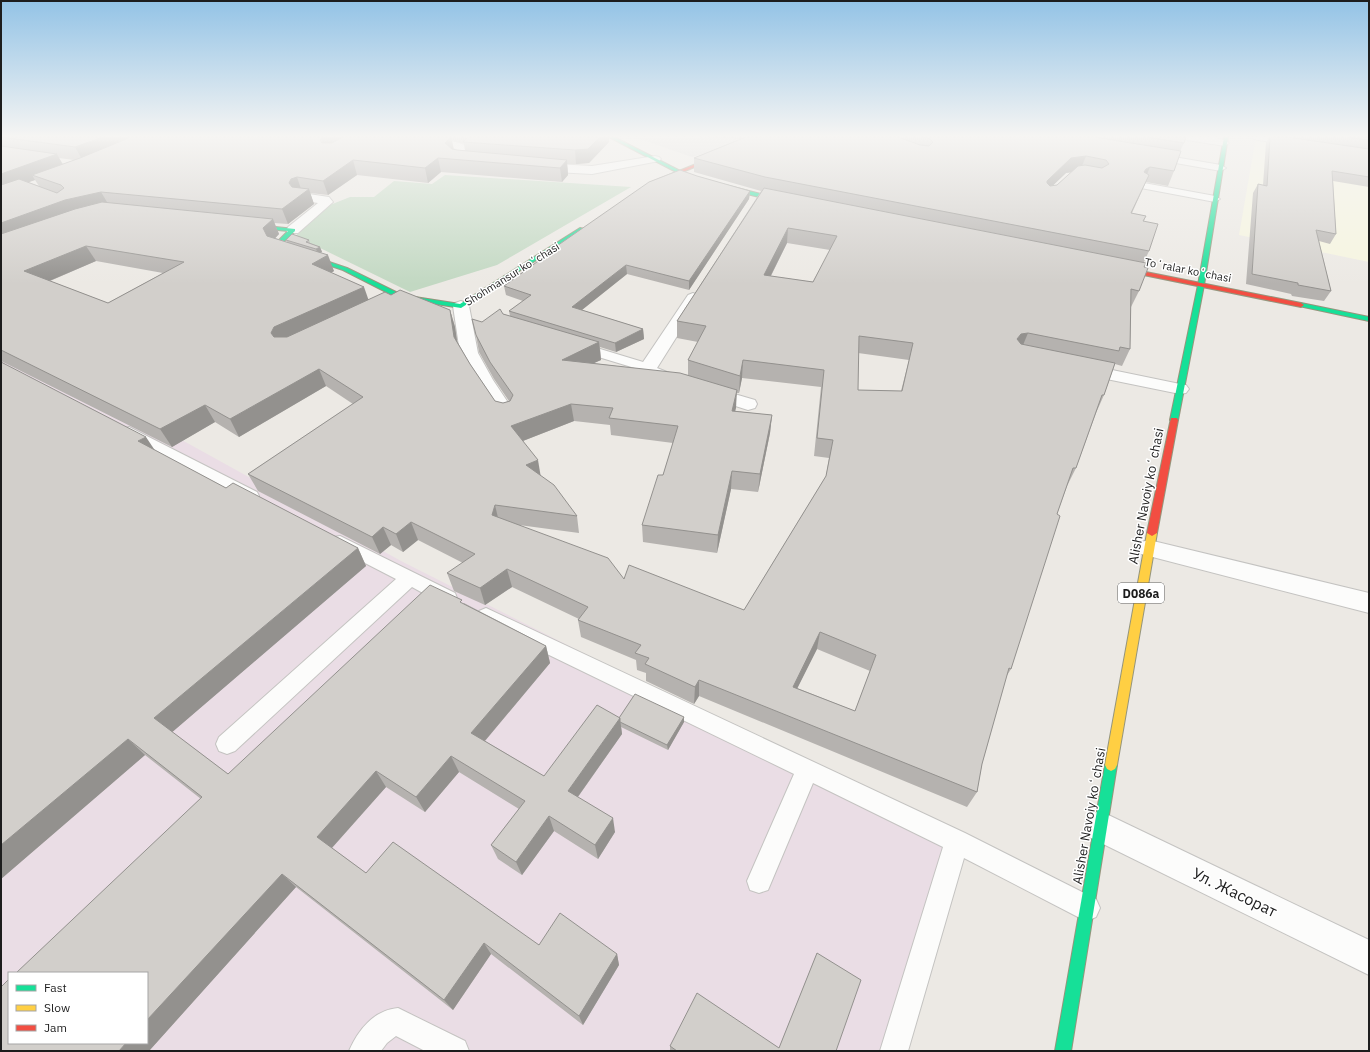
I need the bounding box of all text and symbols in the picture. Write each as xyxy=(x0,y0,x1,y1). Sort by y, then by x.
street label: Shohmansur koʻchasi xyxy=(462,239,562,309)
street label: Toʻralar koʻchasi xyxy=(1144,255,1232,285)
street label: Alisher Navoiy koʻchasi xyxy=(1124,426,1168,566)
road number: D086a xyxy=(1118,583,1164,603)
street label: Alisher Navoiy koʻchasi xyxy=(1069,746,1109,886)
street label: Ул. Жасорат xyxy=(1189,863,1281,921)
legend xyxy=(8,972,148,1044)
text: Fast xyxy=(44,980,67,995)
text: Slow xyxy=(44,1000,70,1015)
text: Jam xyxy=(44,1020,67,1035)

